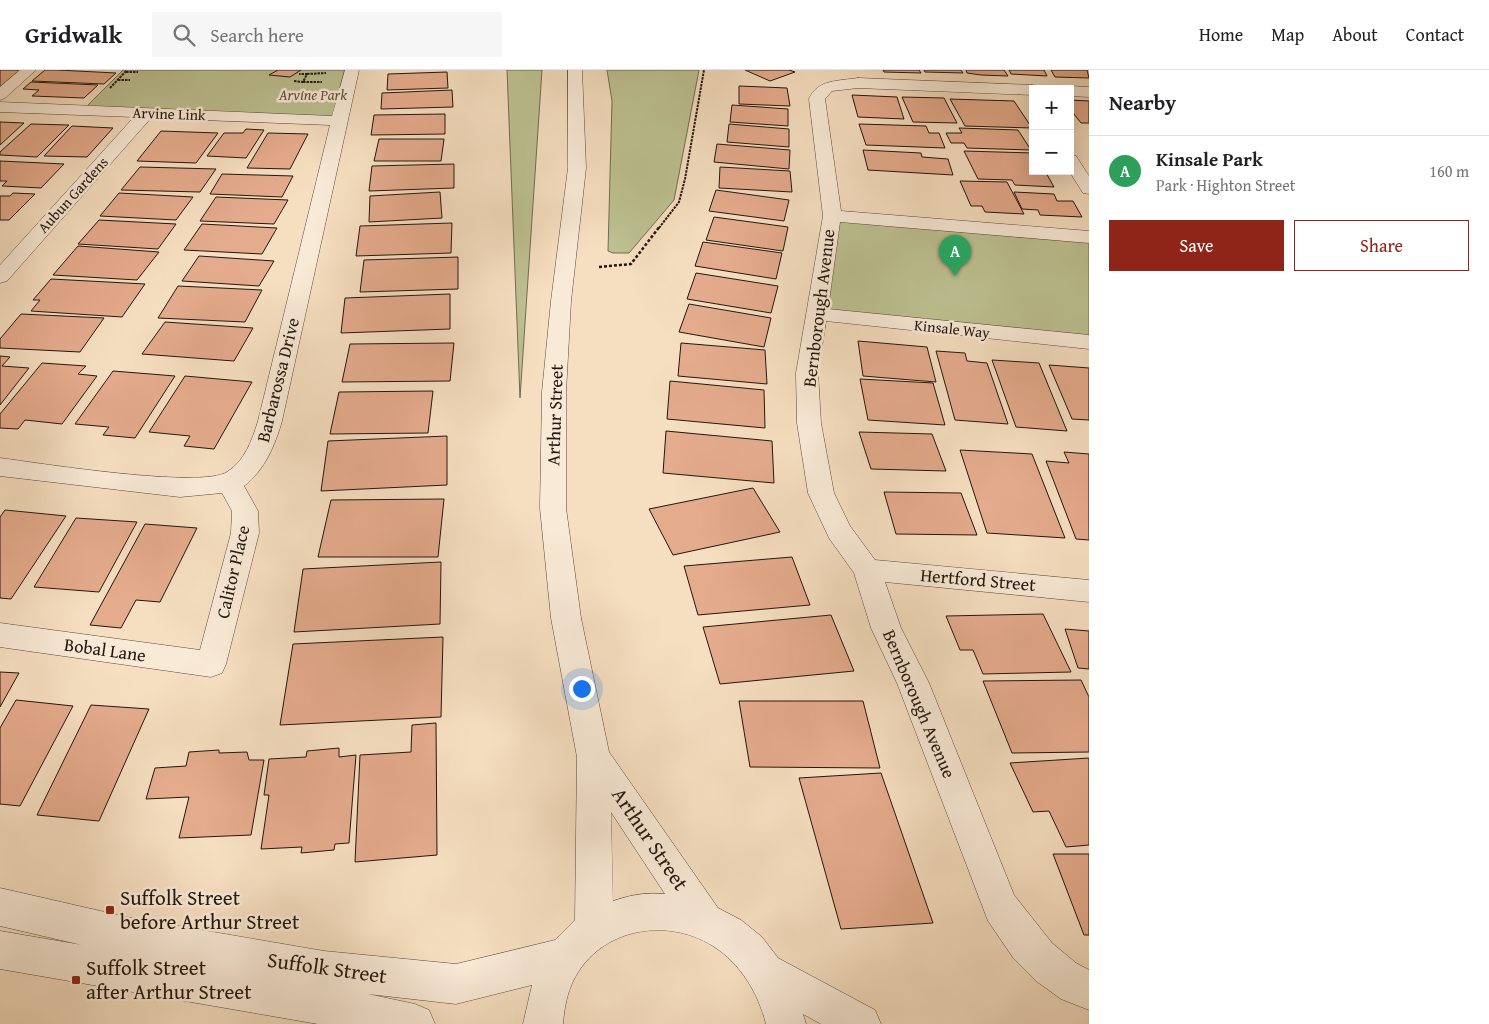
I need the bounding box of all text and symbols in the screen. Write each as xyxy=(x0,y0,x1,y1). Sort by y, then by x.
search box xyxy=(152,12,502,57)
text: Gridwalk xyxy=(25,17,122,52)
icon: search xyxy=(170,21,198,49)
text: Search here xyxy=(210,21,304,49)
text: Home xyxy=(1199,21,1243,48)
text: Map xyxy=(1271,21,1304,48)
text: About xyxy=(1332,21,1378,48)
text: Contact xyxy=(1406,21,1464,48)
park label: Arvine Park xyxy=(278,84,347,105)
map controls xyxy=(1029,85,1074,175)
button: + xyxy=(1029,85,1074,130)
text: Nearby xyxy=(1109,87,1176,118)
street label: Arvine Link xyxy=(132,102,206,125)
button: − xyxy=(1029,130,1074,175)
text: Kinsale Park xyxy=(1156,145,1263,173)
street label: Aubun Gardens xyxy=(33,152,113,237)
text: A xyxy=(1120,159,1130,183)
text: 160 m xyxy=(1429,159,1469,183)
text: Park · Highton Street xyxy=(1156,173,1295,197)
button: Save xyxy=(1109,220,1284,271)
button: Share xyxy=(1294,220,1469,271)
street label: Bernborough Avenue xyxy=(795,227,842,389)
pin: A xyxy=(939,235,971,276)
street label: Kinsale Way xyxy=(913,314,991,343)
street label: Barbarossa Drive xyxy=(249,315,306,445)
street label: Arthur Street xyxy=(539,363,570,466)
street label: Calitor Place xyxy=(209,523,256,621)
street label: Hertford Street xyxy=(919,561,1037,598)
street label: Bernborough Avenue xyxy=(876,625,963,782)
street label: Bobal Lane xyxy=(63,630,148,669)
your location xyxy=(569,676,595,702)
street label: Arthur Street xyxy=(604,781,697,897)
place label: Suffolk Street before Arthur Street xyxy=(120,882,300,937)
marker: Suffolk Street before Arthur Street xyxy=(104,904,116,916)
street label: Suffolk Street xyxy=(265,944,389,991)
place label: Suffolk Street after Arthur Street xyxy=(86,952,252,1007)
marker: Suffolk Street after Arthur Street xyxy=(70,974,82,986)

